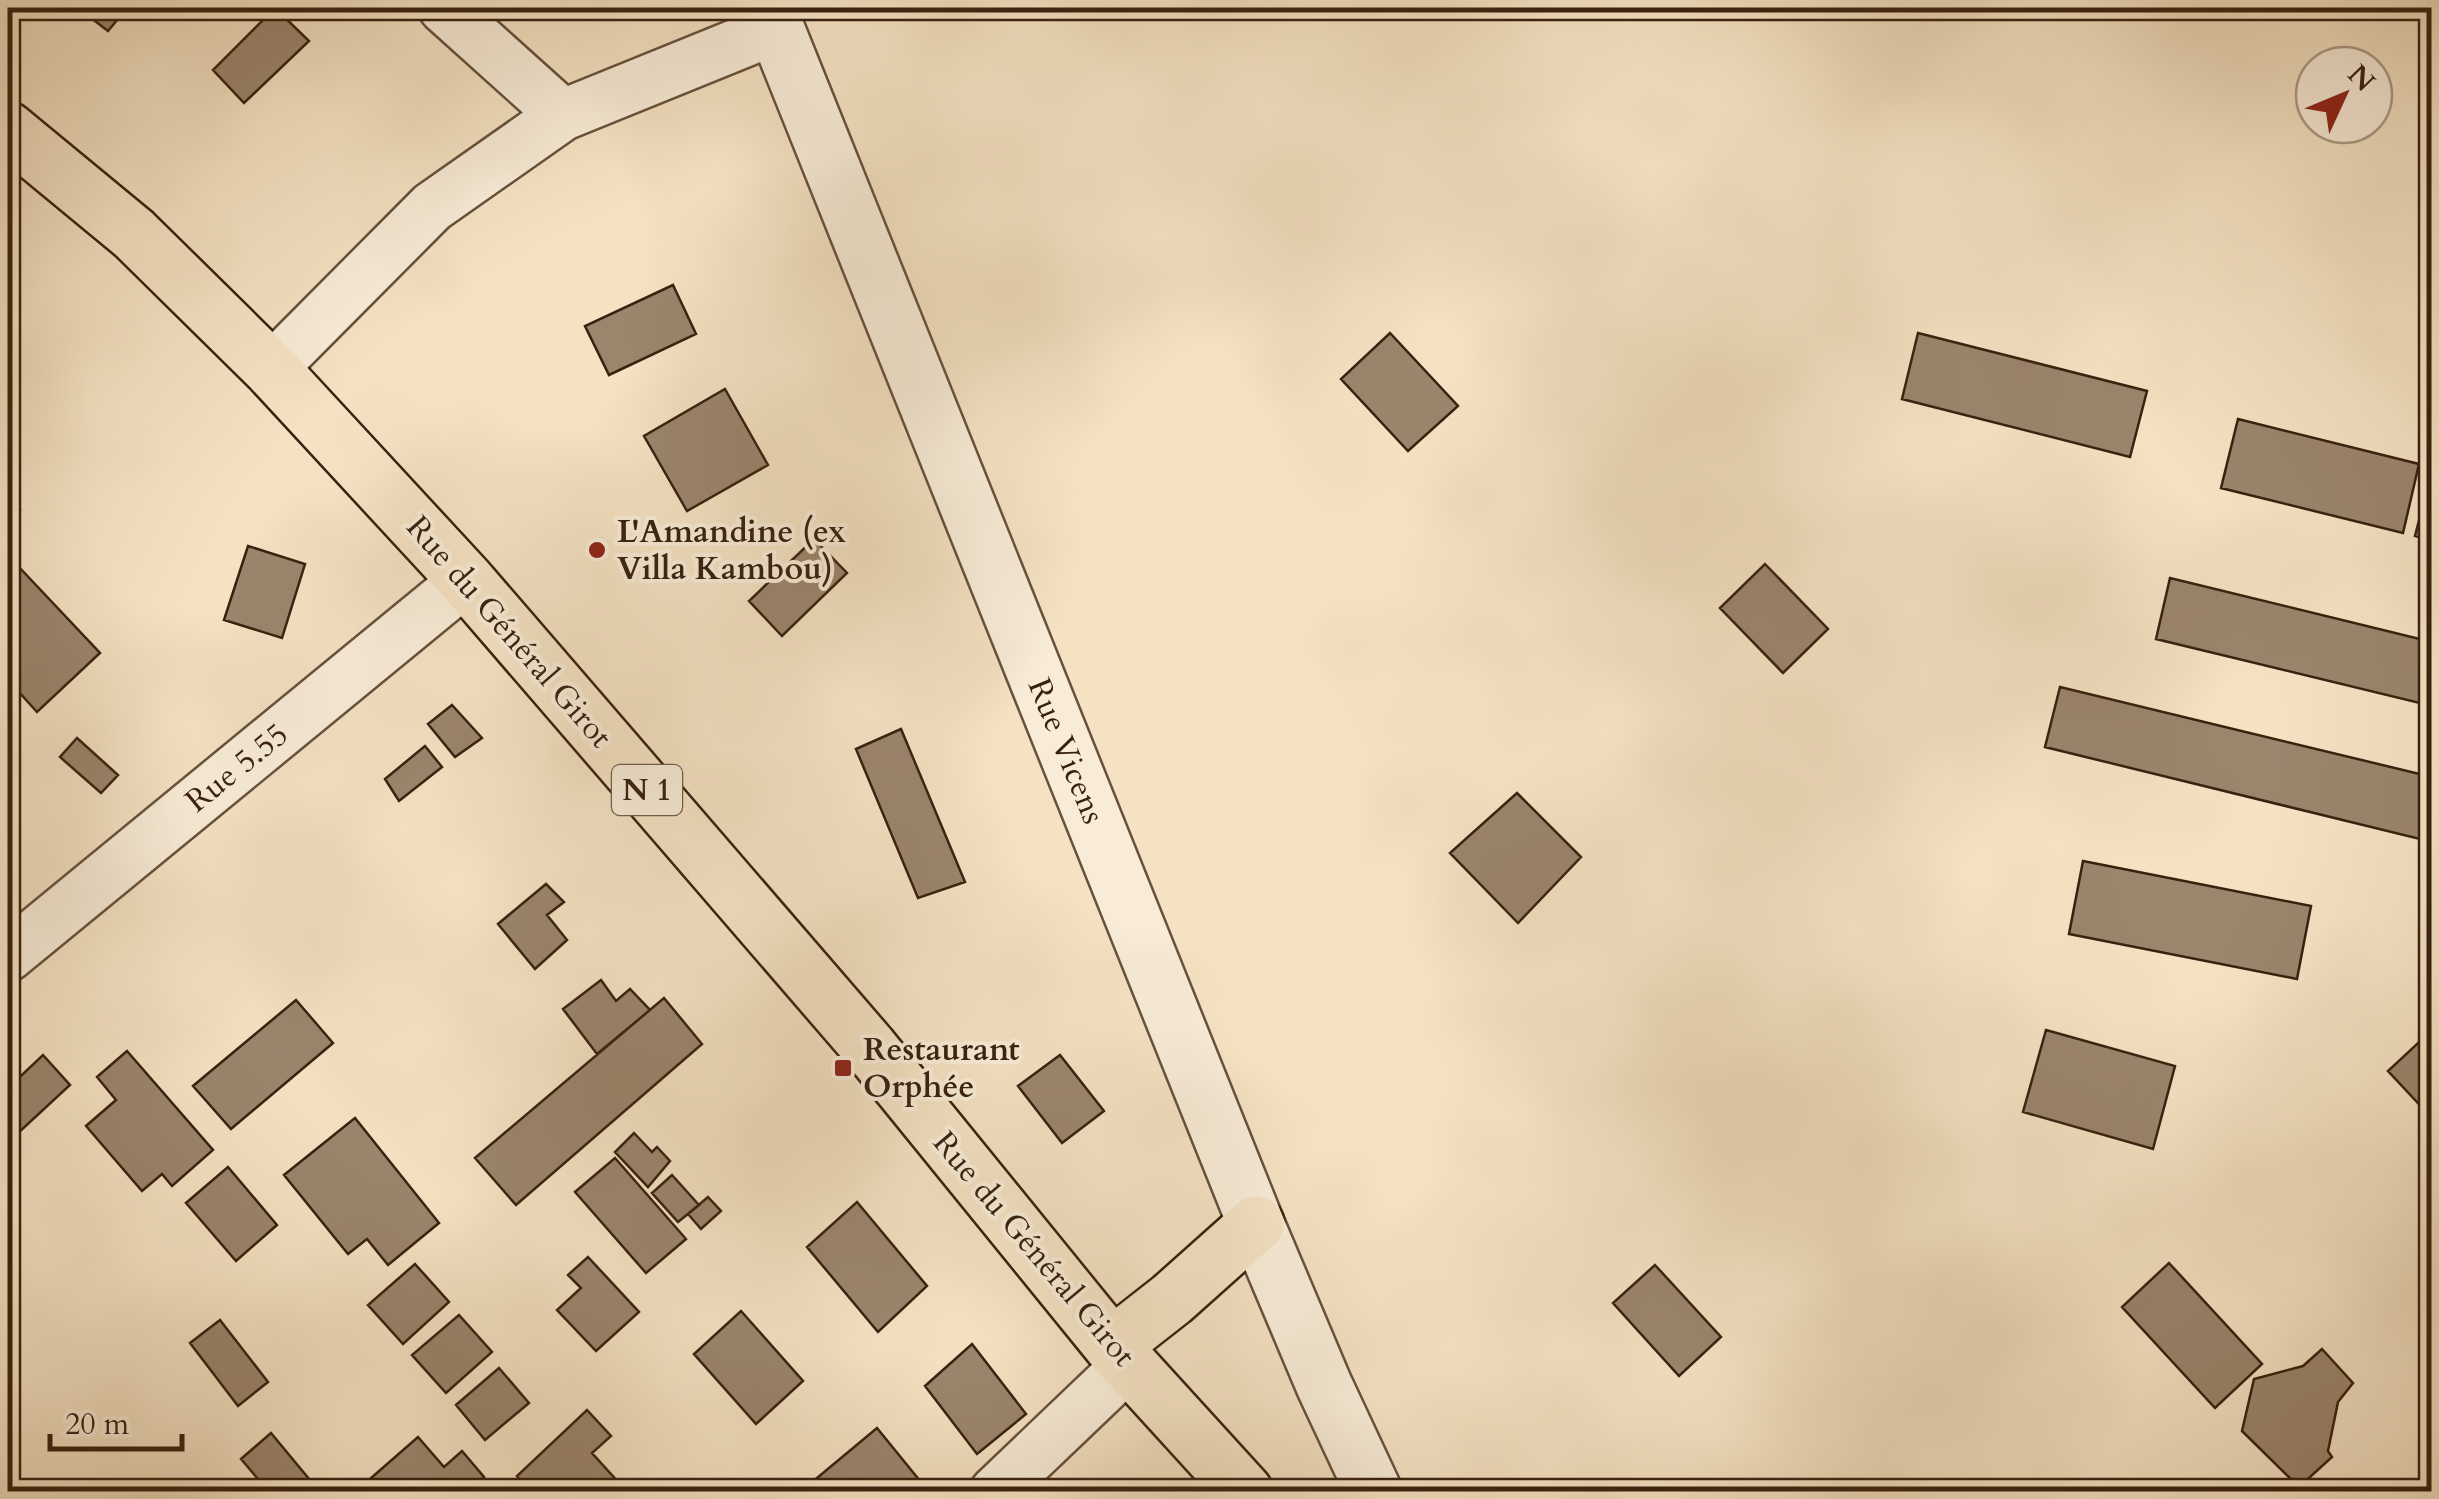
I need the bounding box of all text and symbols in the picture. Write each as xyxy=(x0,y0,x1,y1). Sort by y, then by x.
north arrow xyxy=(2294,45,2394,145)
text: N xyxy=(2339,56,2383,100)
street label: Rue du Général Girot xyxy=(396,507,622,757)
place label: L'Amandine (ex Villa Kambou) xyxy=(617,510,846,591)
marker: L'Amandine (ex Villa Kambou) xyxy=(586,539,608,561)
street label: Rue Vicens xyxy=(1017,672,1115,830)
street label: Rue 5.55 xyxy=(176,713,298,823)
road number: N 1 xyxy=(612,765,682,815)
place label: Restaurant Orphée xyxy=(863,1028,1020,1109)
marker: Restaurant Orphée xyxy=(832,1057,854,1079)
street label: Rue du Général Girot xyxy=(923,1122,1145,1376)
scale bar xyxy=(50,1389,182,1451)
text: 20 m xyxy=(65,1404,130,1445)

